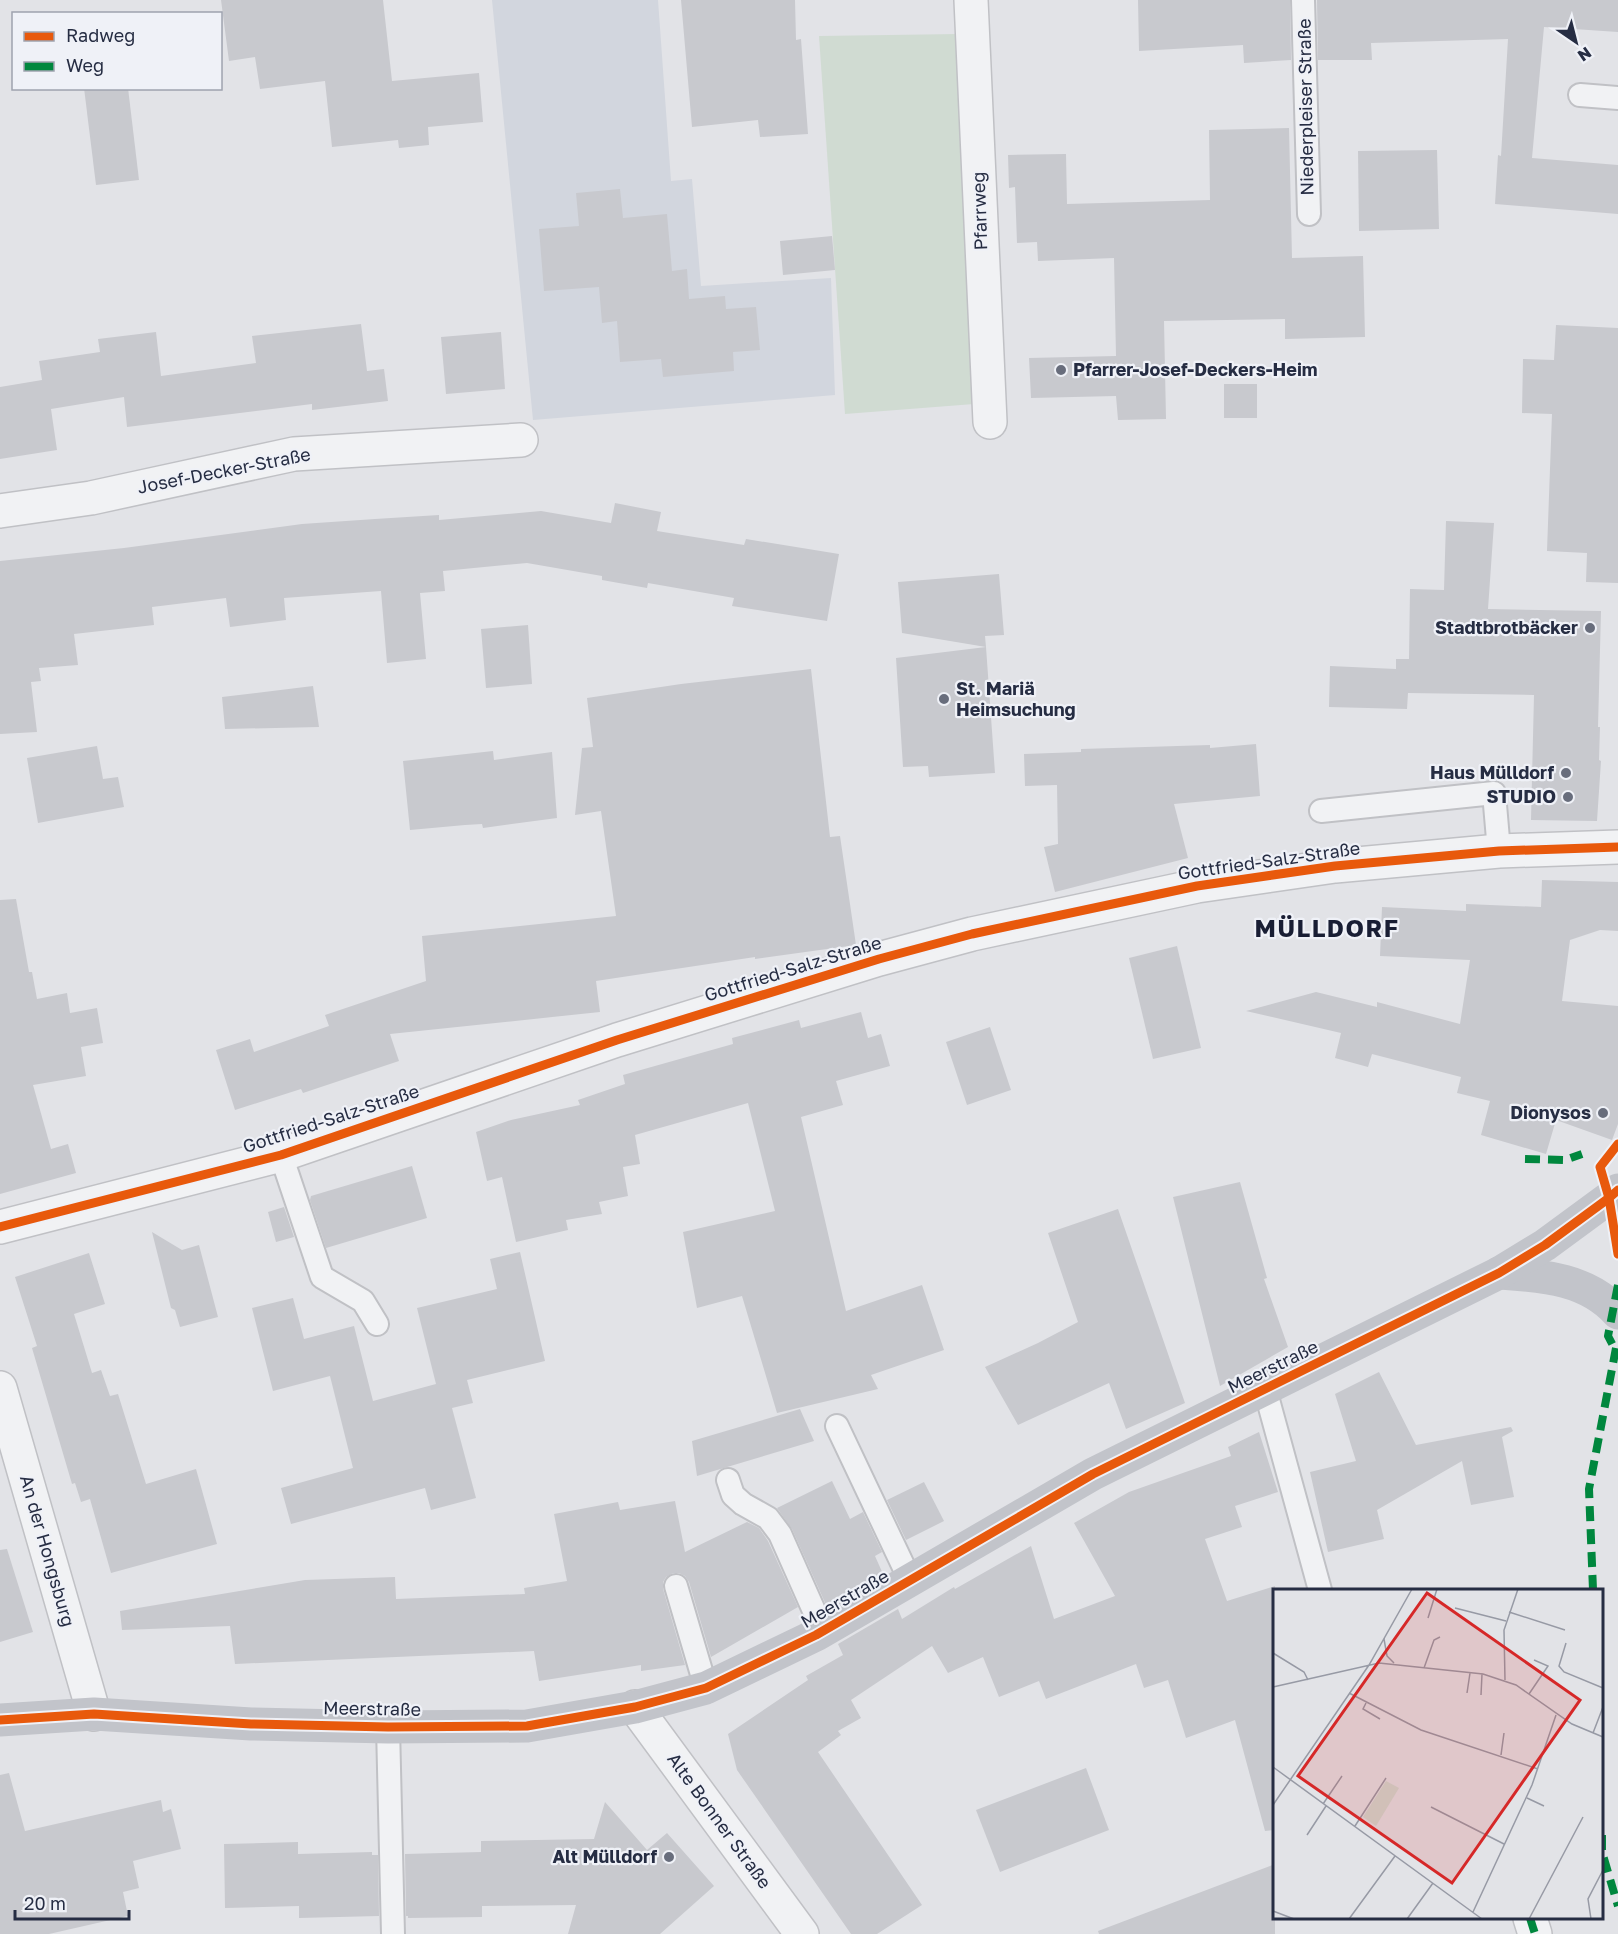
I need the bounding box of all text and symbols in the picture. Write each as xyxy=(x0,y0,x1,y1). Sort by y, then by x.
legend xyxy=(12,12,222,90)
north arrow xyxy=(1546,12,1606,72)
street label: Niederpleiser Straße xyxy=(1292,18,1318,196)
text: Radweg xyxy=(66,24,135,46)
text: N xyxy=(1574,43,1595,66)
text: Weg xyxy=(66,54,104,76)
street label: Pfarrweg xyxy=(967,171,991,251)
place label: Pfarrer-Josef-Deckers-Heim xyxy=(1073,358,1318,380)
marker: Pfarrer-Josef-Deckers-Heim xyxy=(1054,363,1068,377)
street label: Josef-Decker-Straße xyxy=(135,442,312,498)
place label: Stadtbrotbäcker xyxy=(1435,616,1578,638)
marker: Stadtbrotbäcker xyxy=(1583,621,1597,635)
place label: St. Mariä Heimsuchung xyxy=(956,677,1076,720)
marker: St. Mariä Heimsuchung xyxy=(937,692,951,706)
place label: Haus Mülldorf xyxy=(1430,761,1554,783)
marker: Haus Mülldorf xyxy=(1559,766,1573,780)
place label: STUDIO xyxy=(1487,785,1556,807)
marker: STUDIO xyxy=(1561,790,1575,804)
street label: Gottfried-Salz-Straße xyxy=(1176,836,1362,884)
district label: MÜLLDORF xyxy=(1255,913,1399,942)
street label: Gottfried-Salz-Straße xyxy=(702,931,884,1005)
street label: Gottfried-Salz-Straße xyxy=(240,1079,422,1157)
place label: Dionysos xyxy=(1510,1101,1591,1123)
marker: Dionysos xyxy=(1596,1106,1610,1120)
street label: Meerstraße xyxy=(1224,1335,1321,1397)
street label: An der Hongsburg xyxy=(16,1472,80,1629)
street label: Meerstraße xyxy=(797,1564,892,1632)
inset map xyxy=(1273,1589,1603,1919)
street label: Meerstraße xyxy=(323,1696,421,1720)
street label: Alte Bonner Straße xyxy=(663,1748,776,1893)
place label: Alt Mülldorf xyxy=(553,1845,657,1867)
marker: Alt Mülldorf xyxy=(662,1850,676,1864)
scale bar xyxy=(15,1883,129,1921)
text: 20 m xyxy=(24,1892,66,1914)

